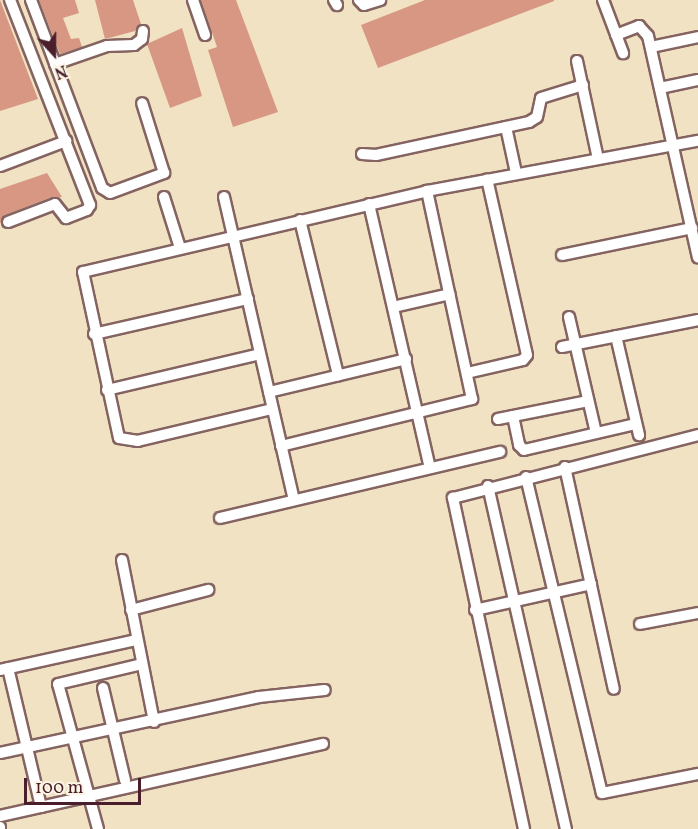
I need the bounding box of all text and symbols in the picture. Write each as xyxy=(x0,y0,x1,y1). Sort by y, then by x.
north arrow xyxy=(24,24,84,84)
text: N xyxy=(51,58,70,83)
scale bar xyxy=(27,766,144,804)
text: 100 m xyxy=(35,776,84,801)

